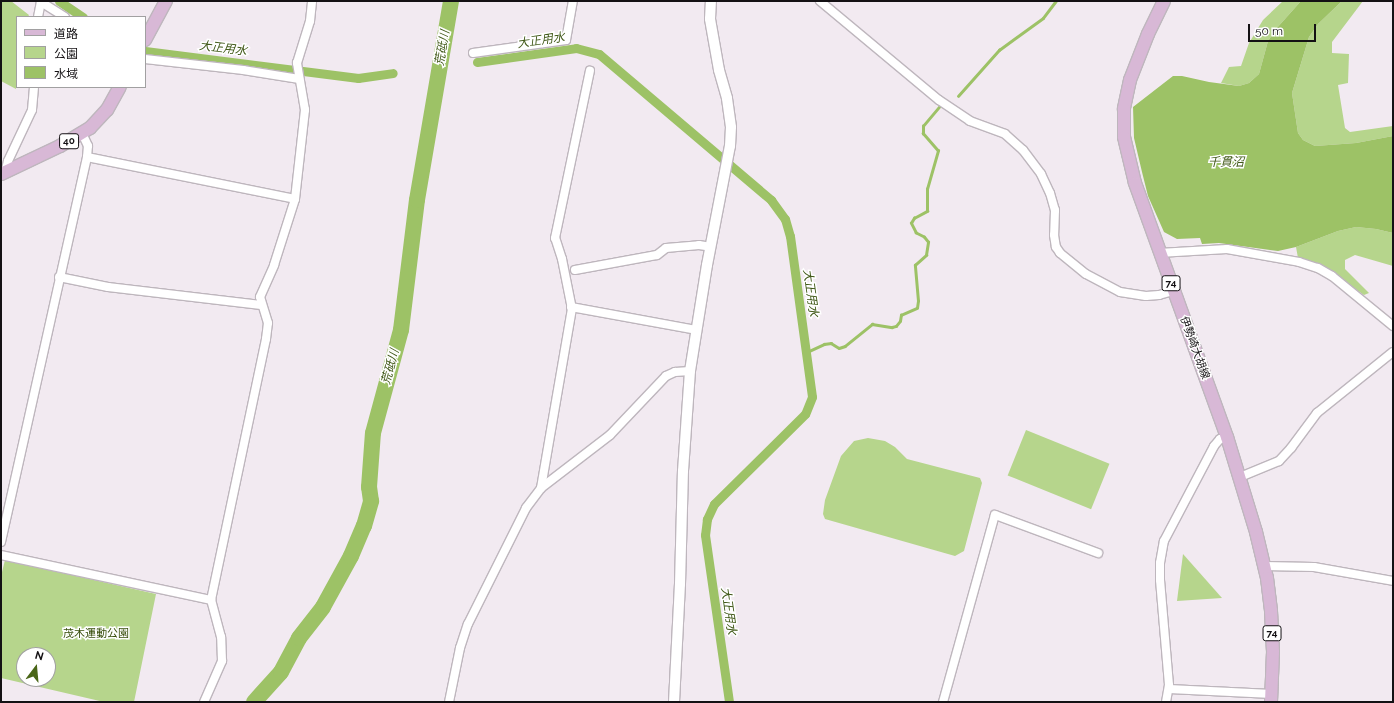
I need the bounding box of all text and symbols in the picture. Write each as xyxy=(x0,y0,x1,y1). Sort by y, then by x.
legend xyxy=(16,16,146,88)
scale bar xyxy=(1250,16,1318,42)
text: 50 m xyxy=(1255,24,1283,38)
text: 道路 xyxy=(54,27,78,41)
water label: 荒砥川 xyxy=(433,29,453,67)
water label: 大正用水 xyxy=(516,31,566,51)
water label: 大正用水 xyxy=(198,39,248,59)
text: 公園 xyxy=(54,47,78,61)
text: 水域 xyxy=(54,67,78,81)
road number: 40 xyxy=(59,133,79,149)
water label: 千貫沼 xyxy=(1208,156,1244,170)
water label: 大正用水 xyxy=(800,268,820,318)
road number: 74 xyxy=(1161,275,1181,291)
street label: 伊勢崎大胡線 xyxy=(1177,315,1211,381)
water label: 荒砥川 xyxy=(379,348,403,386)
water label: 大正用水 xyxy=(718,586,738,636)
road number: 74 xyxy=(1262,625,1282,641)
park label: 茂木運動公園 xyxy=(63,627,129,641)
north arrow xyxy=(16,647,56,687)
text: N xyxy=(33,649,45,663)

